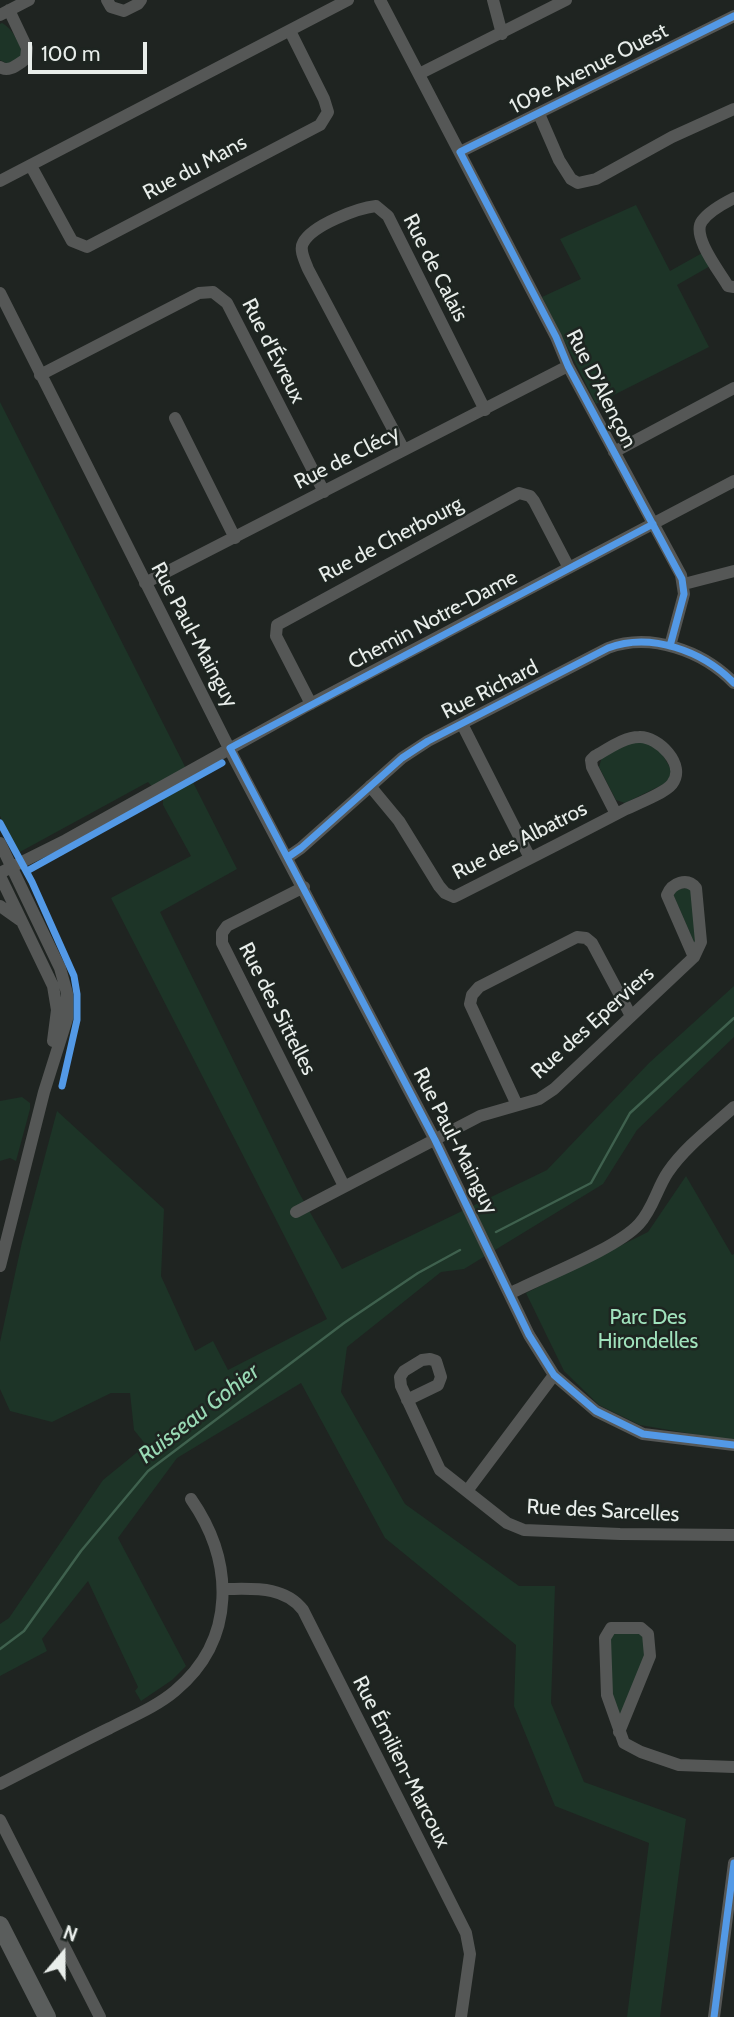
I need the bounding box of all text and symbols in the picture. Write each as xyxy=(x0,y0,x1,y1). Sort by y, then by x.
street label: 109e Avenue Ouest xyxy=(506,18,672,120)
scale bar xyxy=(32,28,150,72)
text: 100 m xyxy=(41,41,100,66)
street label: Rue du Mans xyxy=(139,130,251,206)
street label: Rue de Calais xyxy=(397,210,473,326)
street label: Rue d'Évreux xyxy=(236,295,310,407)
street label: Rue D'Alençon xyxy=(560,326,642,452)
street label: Rue de Clécy xyxy=(290,421,404,495)
street label: Rue de Cherbourg xyxy=(315,492,467,588)
street label: Rue Paul-Mainguy xyxy=(145,558,243,712)
street label: Chemin Notre-Dame xyxy=(344,565,522,675)
street label: Rue Richard xyxy=(438,655,542,725)
street label: Rue des Albatros xyxy=(448,796,592,886)
street label: Rue des Sittelles xyxy=(233,939,321,1079)
street label: Rue des Eperviers xyxy=(527,961,659,1085)
street label: Rue Paul-Mainguy xyxy=(407,1064,503,1218)
park label: Parc Des Hirondelles xyxy=(598,1305,698,1355)
water label: Ruisseau Gohier xyxy=(133,1358,265,1470)
street label: Rue des Sarcelles xyxy=(526,1494,680,1528)
street label: Rue Émilien-Marcoux xyxy=(347,1672,455,1852)
north arrow xyxy=(28,1919,98,1989)
text: N xyxy=(60,1921,81,1947)

